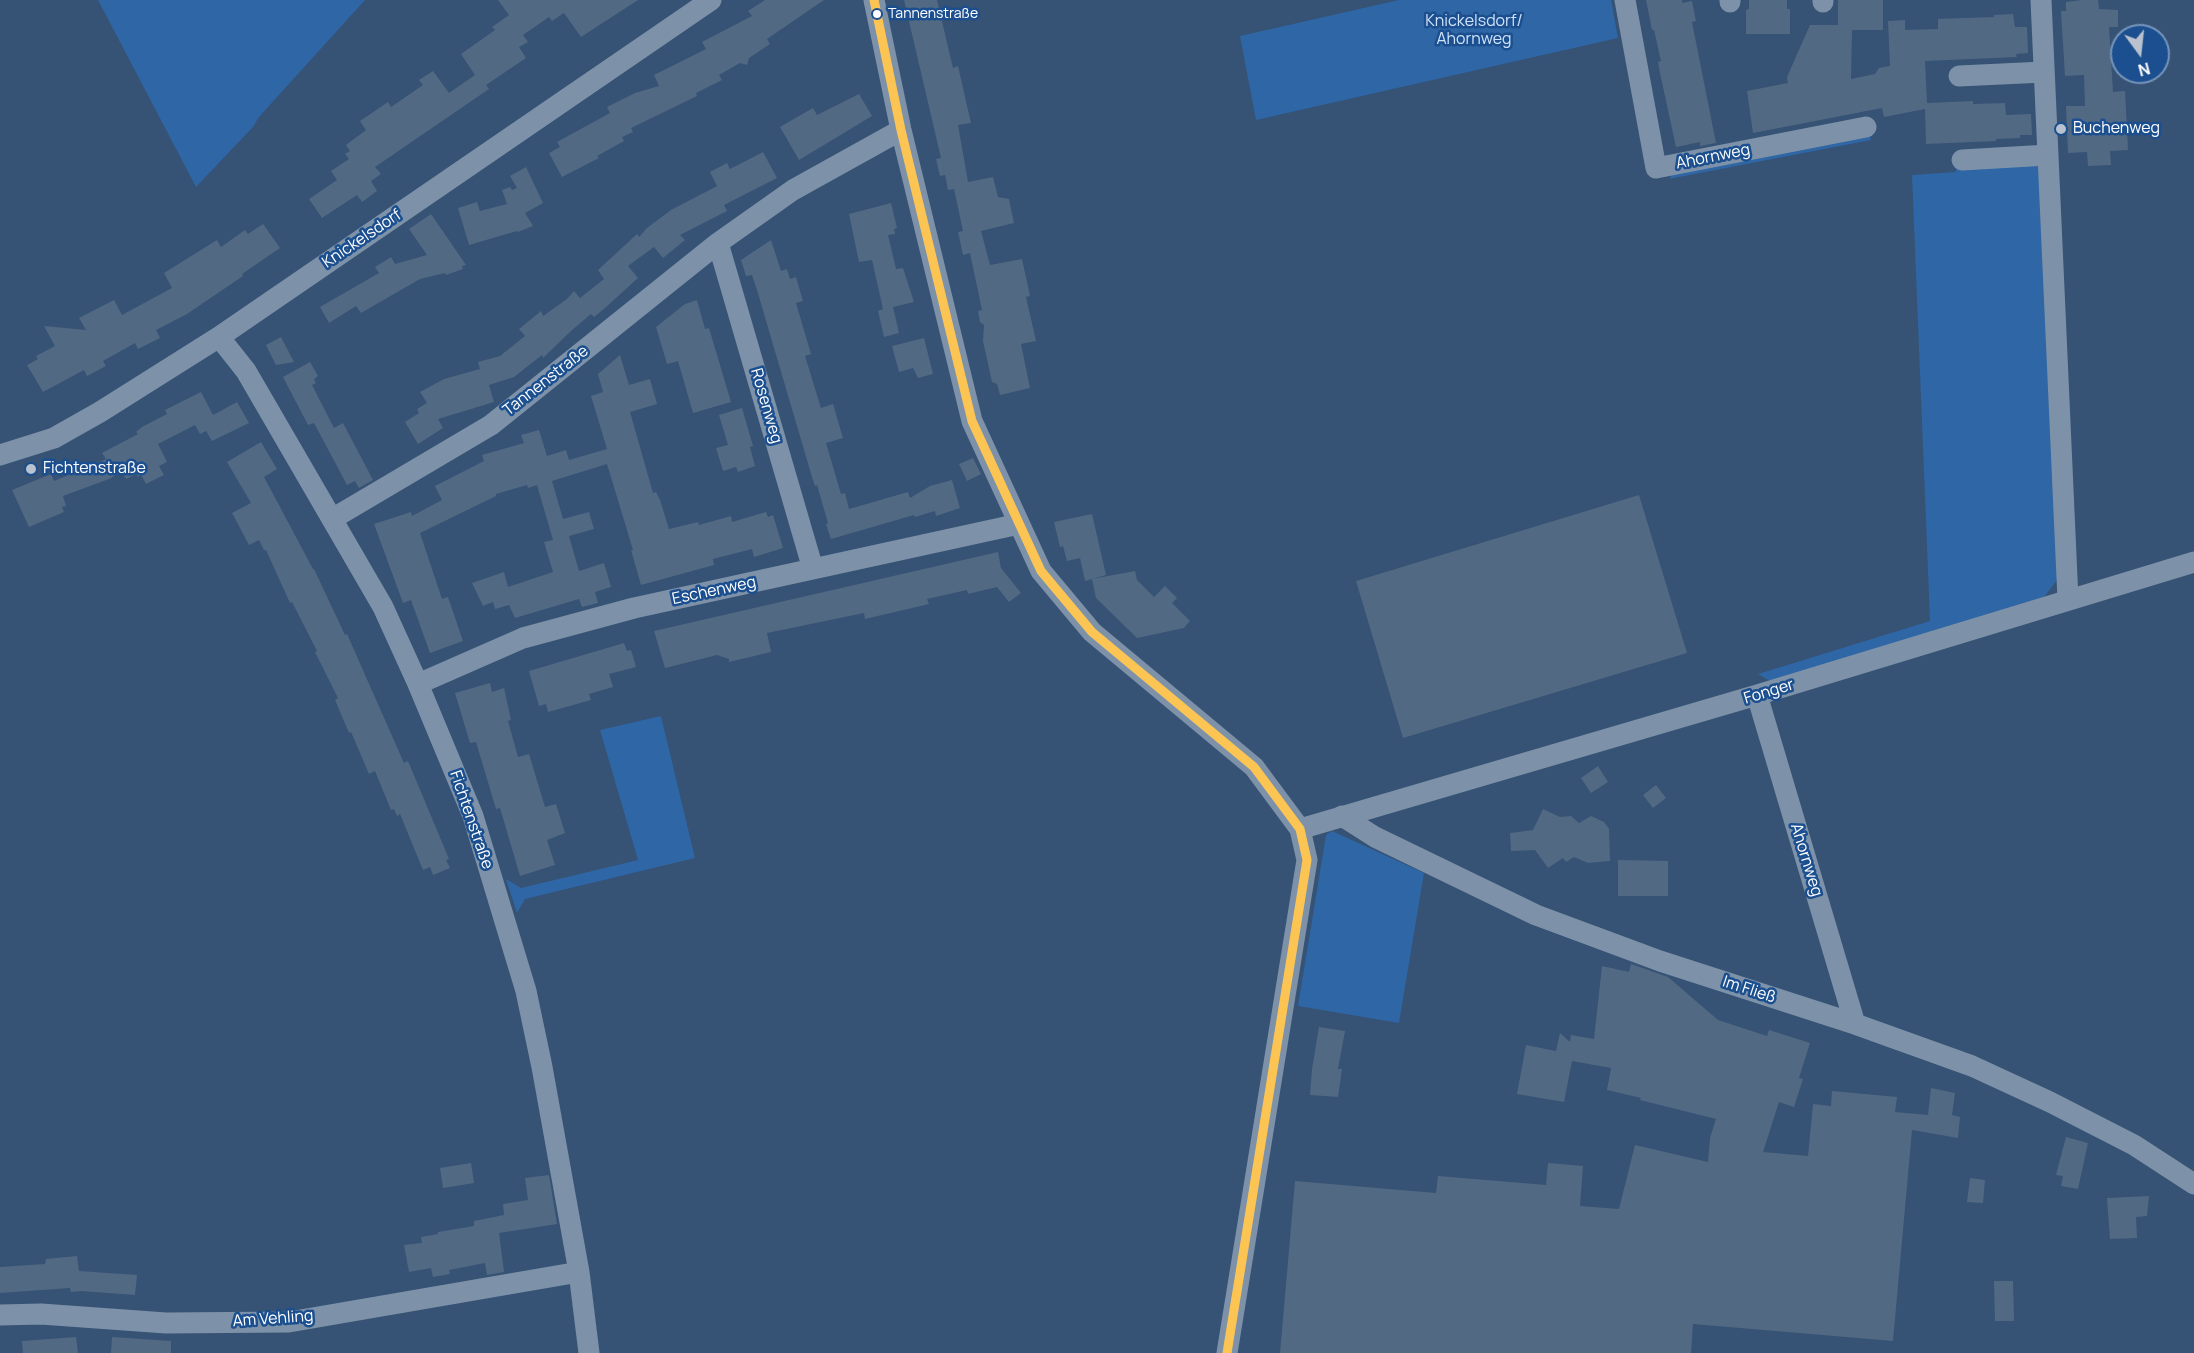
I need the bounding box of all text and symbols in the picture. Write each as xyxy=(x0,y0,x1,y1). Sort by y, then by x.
place label: Tannenstraße xyxy=(888,6,978,22)
marker: Tannenstraße xyxy=(871,8,883,20)
park label: Knickelsdorf/ Ahornweg xyxy=(1425,12,1523,50)
north arrow xyxy=(2110,24,2170,84)
text: N xyxy=(2136,57,2153,82)
place label: Buchenweg xyxy=(2073,119,2160,139)
marker: Buchenweg xyxy=(2054,122,2068,136)
street label: Ahornweg xyxy=(1674,140,1752,174)
street label: Knickelsdorf xyxy=(319,206,405,272)
street label: Tannenstraße xyxy=(500,342,592,420)
street label: Rosenweg xyxy=(746,366,786,446)
place label: Fichtenstraße xyxy=(43,459,146,479)
marker: Fichtenstraße xyxy=(24,462,38,476)
street label: Eschenweg xyxy=(670,573,758,609)
street label: Fonger xyxy=(1742,675,1796,709)
street label: Fichtenstraße xyxy=(445,768,497,872)
street label: Ahornweg xyxy=(1786,821,1826,899)
street label: Im Fließ xyxy=(1720,972,1778,1008)
street label: Am Vehling xyxy=(232,1307,314,1331)

